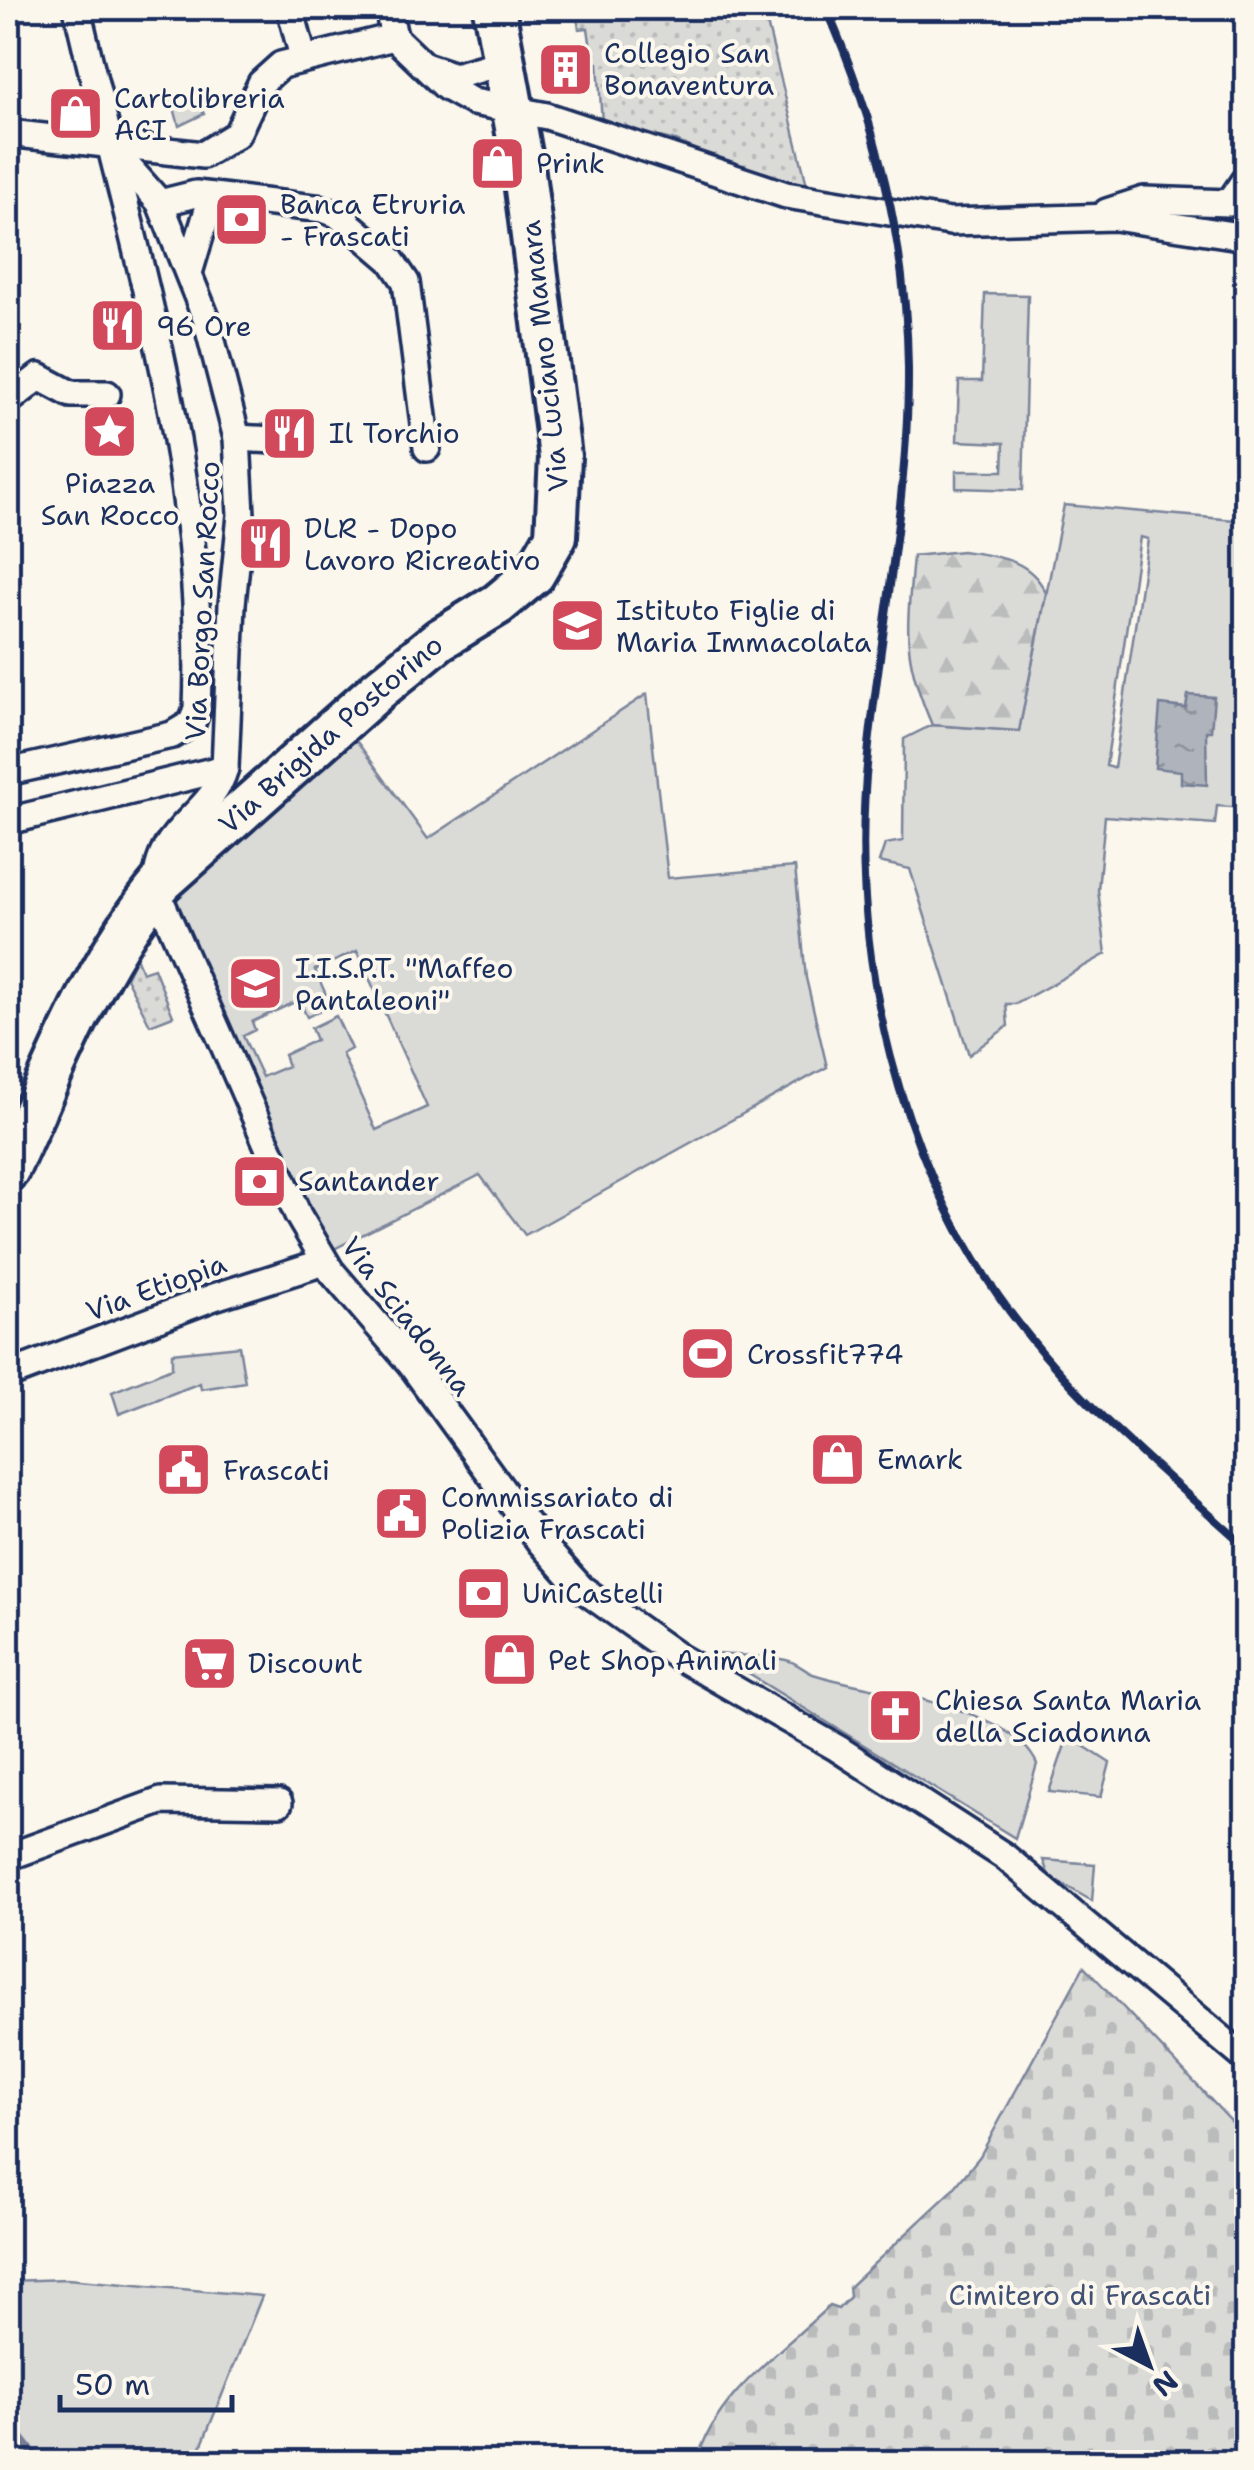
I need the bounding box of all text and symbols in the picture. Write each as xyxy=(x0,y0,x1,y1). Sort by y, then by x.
place label: Collegio San Bonaventura xyxy=(604,34,774,104)
building icon: Collegio San Bonaventura xyxy=(535,39,595,99)
place label: Cartolibreria ACI xyxy=(114,79,285,149)
shop icon: Cartolibreria ACI xyxy=(45,84,105,144)
shop icon: Prink xyxy=(467,133,527,193)
place label: Prink xyxy=(536,144,605,182)
place label: Banca Etruria - Frascati xyxy=(280,185,466,255)
bank icon: Banca Etruria - Frascati xyxy=(211,190,271,250)
street label: Via Luciano Manara xyxy=(511,219,577,493)
restaurant icon: 96 Ore xyxy=(87,296,147,356)
place label: 96 Ore xyxy=(156,307,252,345)
place icon: Piazza San Rocco xyxy=(80,402,140,462)
restaurant icon: Il Torchio xyxy=(260,403,320,463)
place label: Il Torchio xyxy=(329,414,460,452)
street label: Via Borgo San Rocco xyxy=(176,460,228,742)
place label: Piazza San Rocco xyxy=(41,464,179,534)
place label: DLR - Dopo Lavoro Ricreativo xyxy=(304,509,541,579)
restaurant icon: DLR - Dopo Lavoro Ricreativo xyxy=(235,514,295,574)
place label: Istituto Figlie di Maria Immacolata xyxy=(616,591,871,661)
school or university icon: Istituto Figlie di Maria Immacolata xyxy=(547,596,607,656)
street label: Via Brigida Postorino xyxy=(210,626,451,842)
place label: I.I.S.P.T. "Maffeo Pantaleoni" xyxy=(295,949,514,1019)
school or university icon: I.I.S.P.T. "Maffeo Pantaleoni" xyxy=(226,954,286,1014)
bank icon: Santander xyxy=(229,1151,289,1211)
place label: Santander xyxy=(298,1162,440,1200)
street label: Via Sciadonna xyxy=(333,1228,481,1404)
street label: Via Etiopia xyxy=(81,1244,231,1330)
sports icon: Crossfit774 xyxy=(678,1324,738,1384)
place label: Crossfit774 xyxy=(747,1335,904,1373)
shop icon: Emark xyxy=(808,1429,868,1489)
public building icon: Frascati xyxy=(154,1440,214,1500)
place label: Emark xyxy=(877,1440,963,1478)
place label: Frascati xyxy=(223,1451,330,1489)
place label: Commissariato di Polizia Frascati xyxy=(441,1478,674,1548)
public building icon: Commissariato di Polizia Frascati xyxy=(372,1483,432,1543)
bank icon: UniCastelli xyxy=(453,1563,513,1623)
place label: UniCastelli xyxy=(522,1574,664,1612)
shop icon: Pet Shop Animali xyxy=(479,1630,539,1690)
supermarket icon: Discount xyxy=(179,1633,239,1693)
place label: Pet Shop Animali xyxy=(548,1641,777,1679)
place label: Discount xyxy=(248,1644,363,1682)
place label: Chiesa Santa Maria della Sciadonna xyxy=(935,1681,1201,1751)
church icon: Chiesa Santa Maria della Sciadonna xyxy=(866,1686,926,1746)
park label: Cimitero di Frascati xyxy=(948,2276,1212,2314)
north arrow xyxy=(1099,2315,1199,2415)
scale bar xyxy=(60,2350,232,2412)
text: N xyxy=(1145,2362,1186,2405)
text: 50 m xyxy=(75,2364,150,2405)

